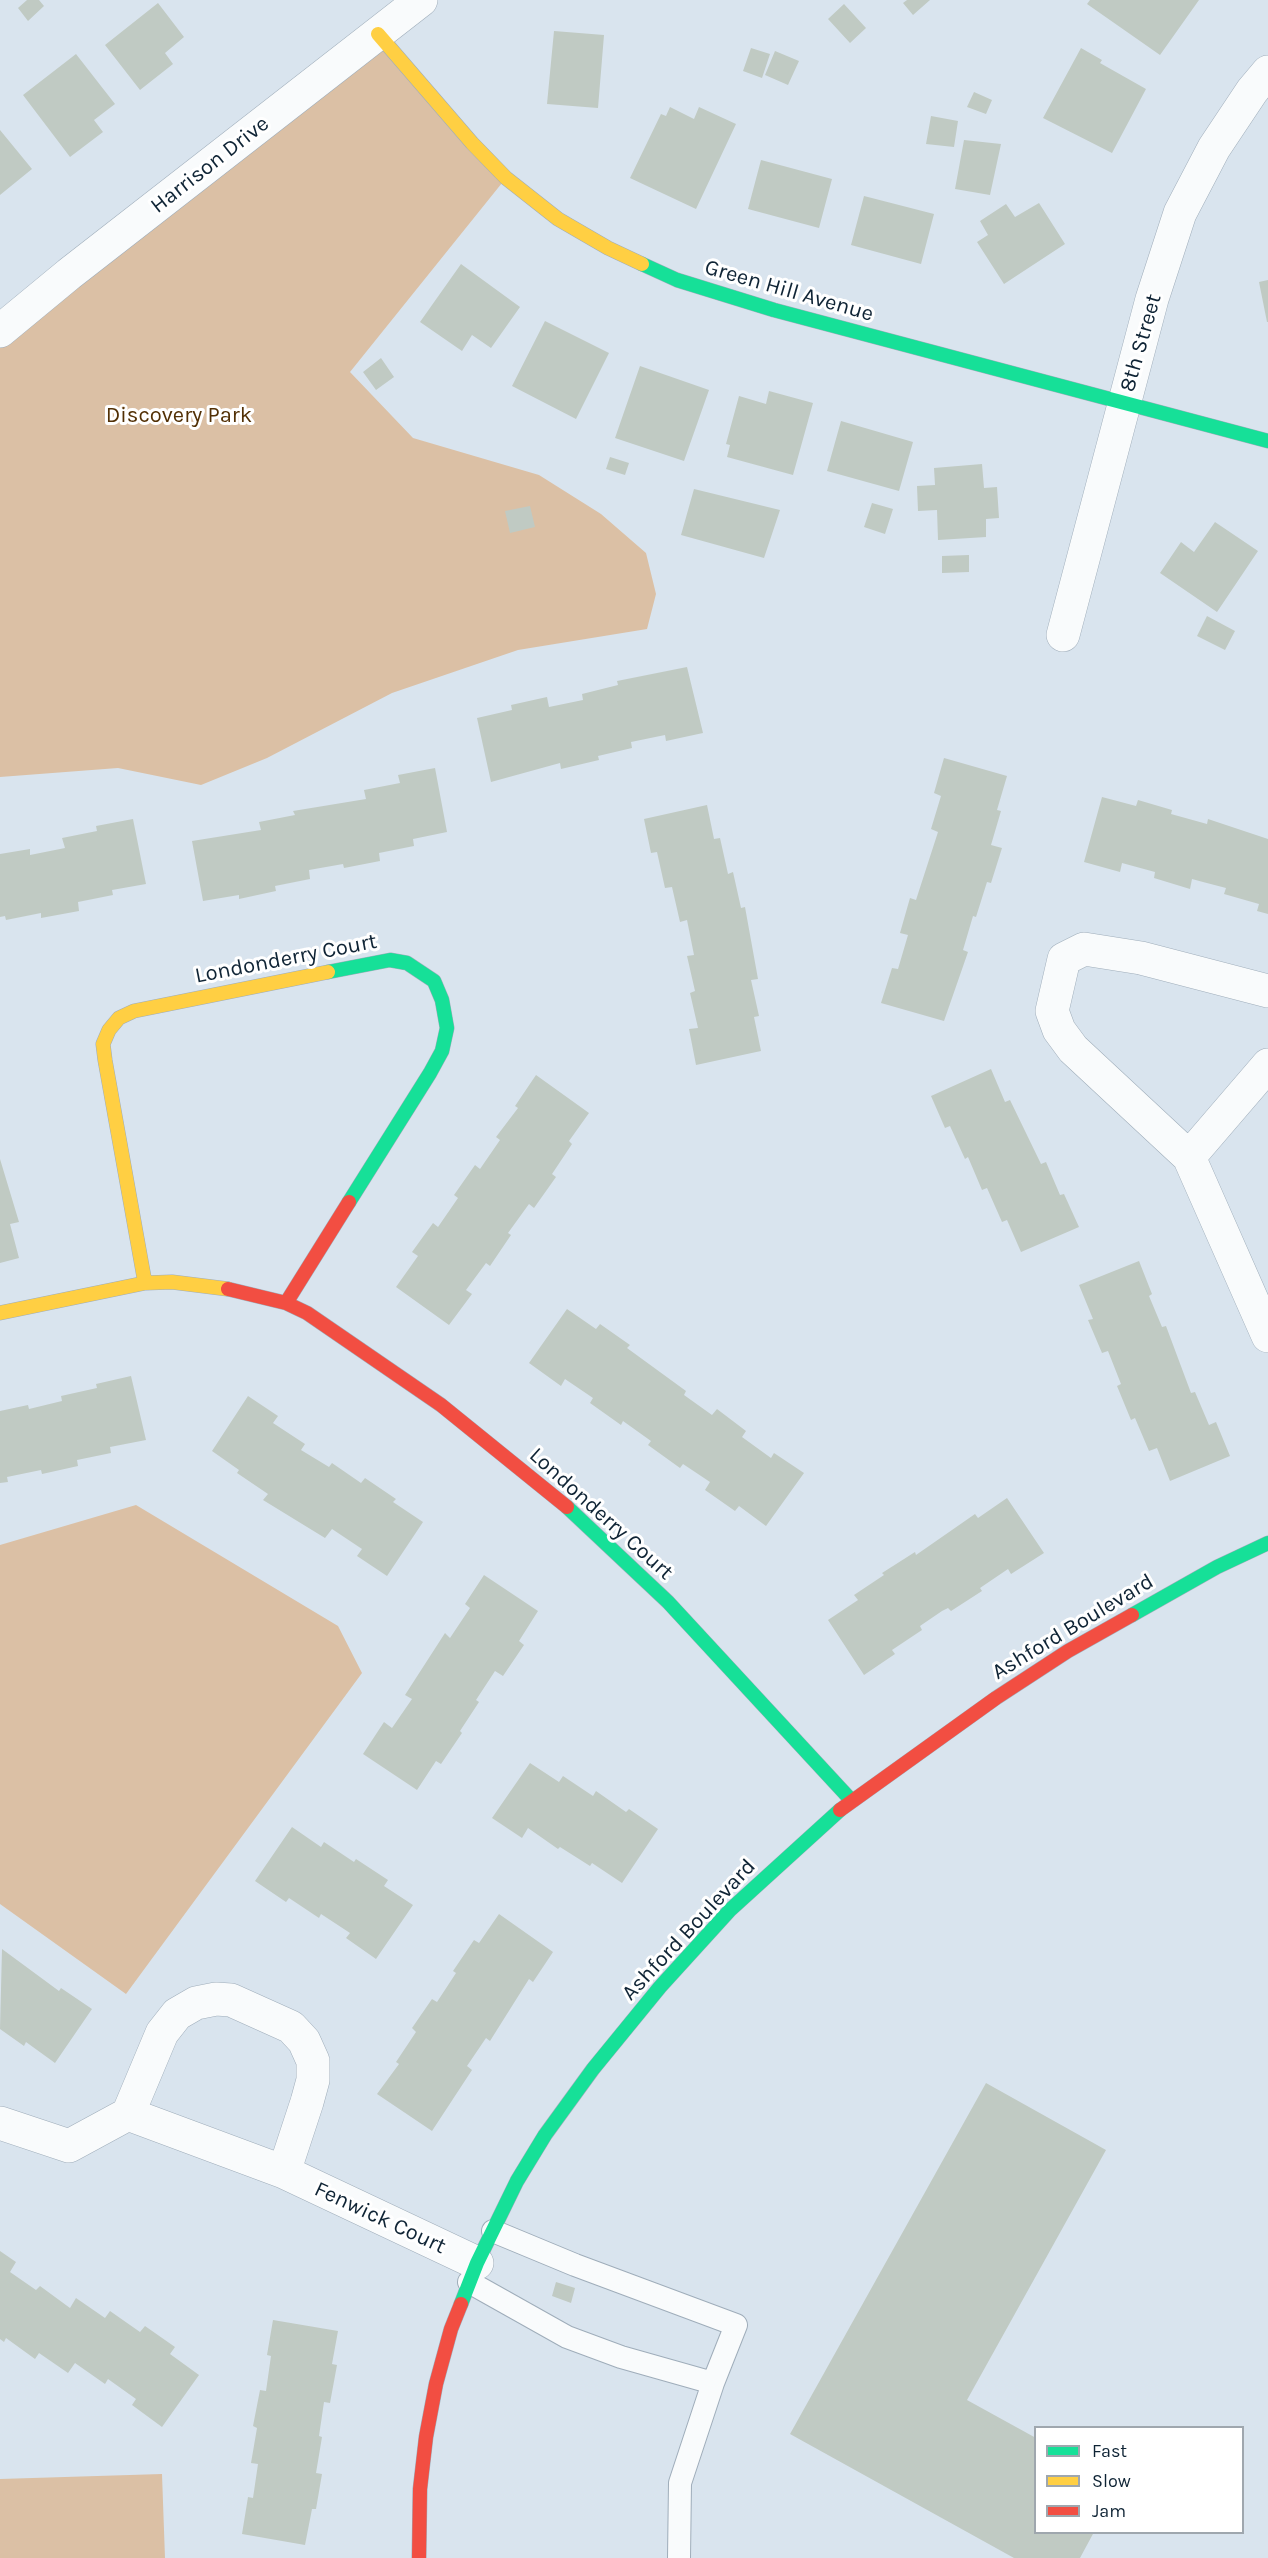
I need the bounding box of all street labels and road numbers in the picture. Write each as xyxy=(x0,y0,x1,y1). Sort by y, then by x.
street label: Harrison Drive xyxy=(146,111,274,219)
street label: Green Hill Avenue xyxy=(702,254,876,328)
street label: 8th Street xyxy=(1114,291,1168,395)
street label: Londonderry Court xyxy=(193,928,379,990)
street label: Londonderry Court xyxy=(524,1442,678,1586)
street label: Ashford Boulevard xyxy=(987,1568,1159,1686)
street label: Ashford Boulevard xyxy=(617,1854,761,2006)
street label: Fenwick Court xyxy=(310,2176,450,2260)

